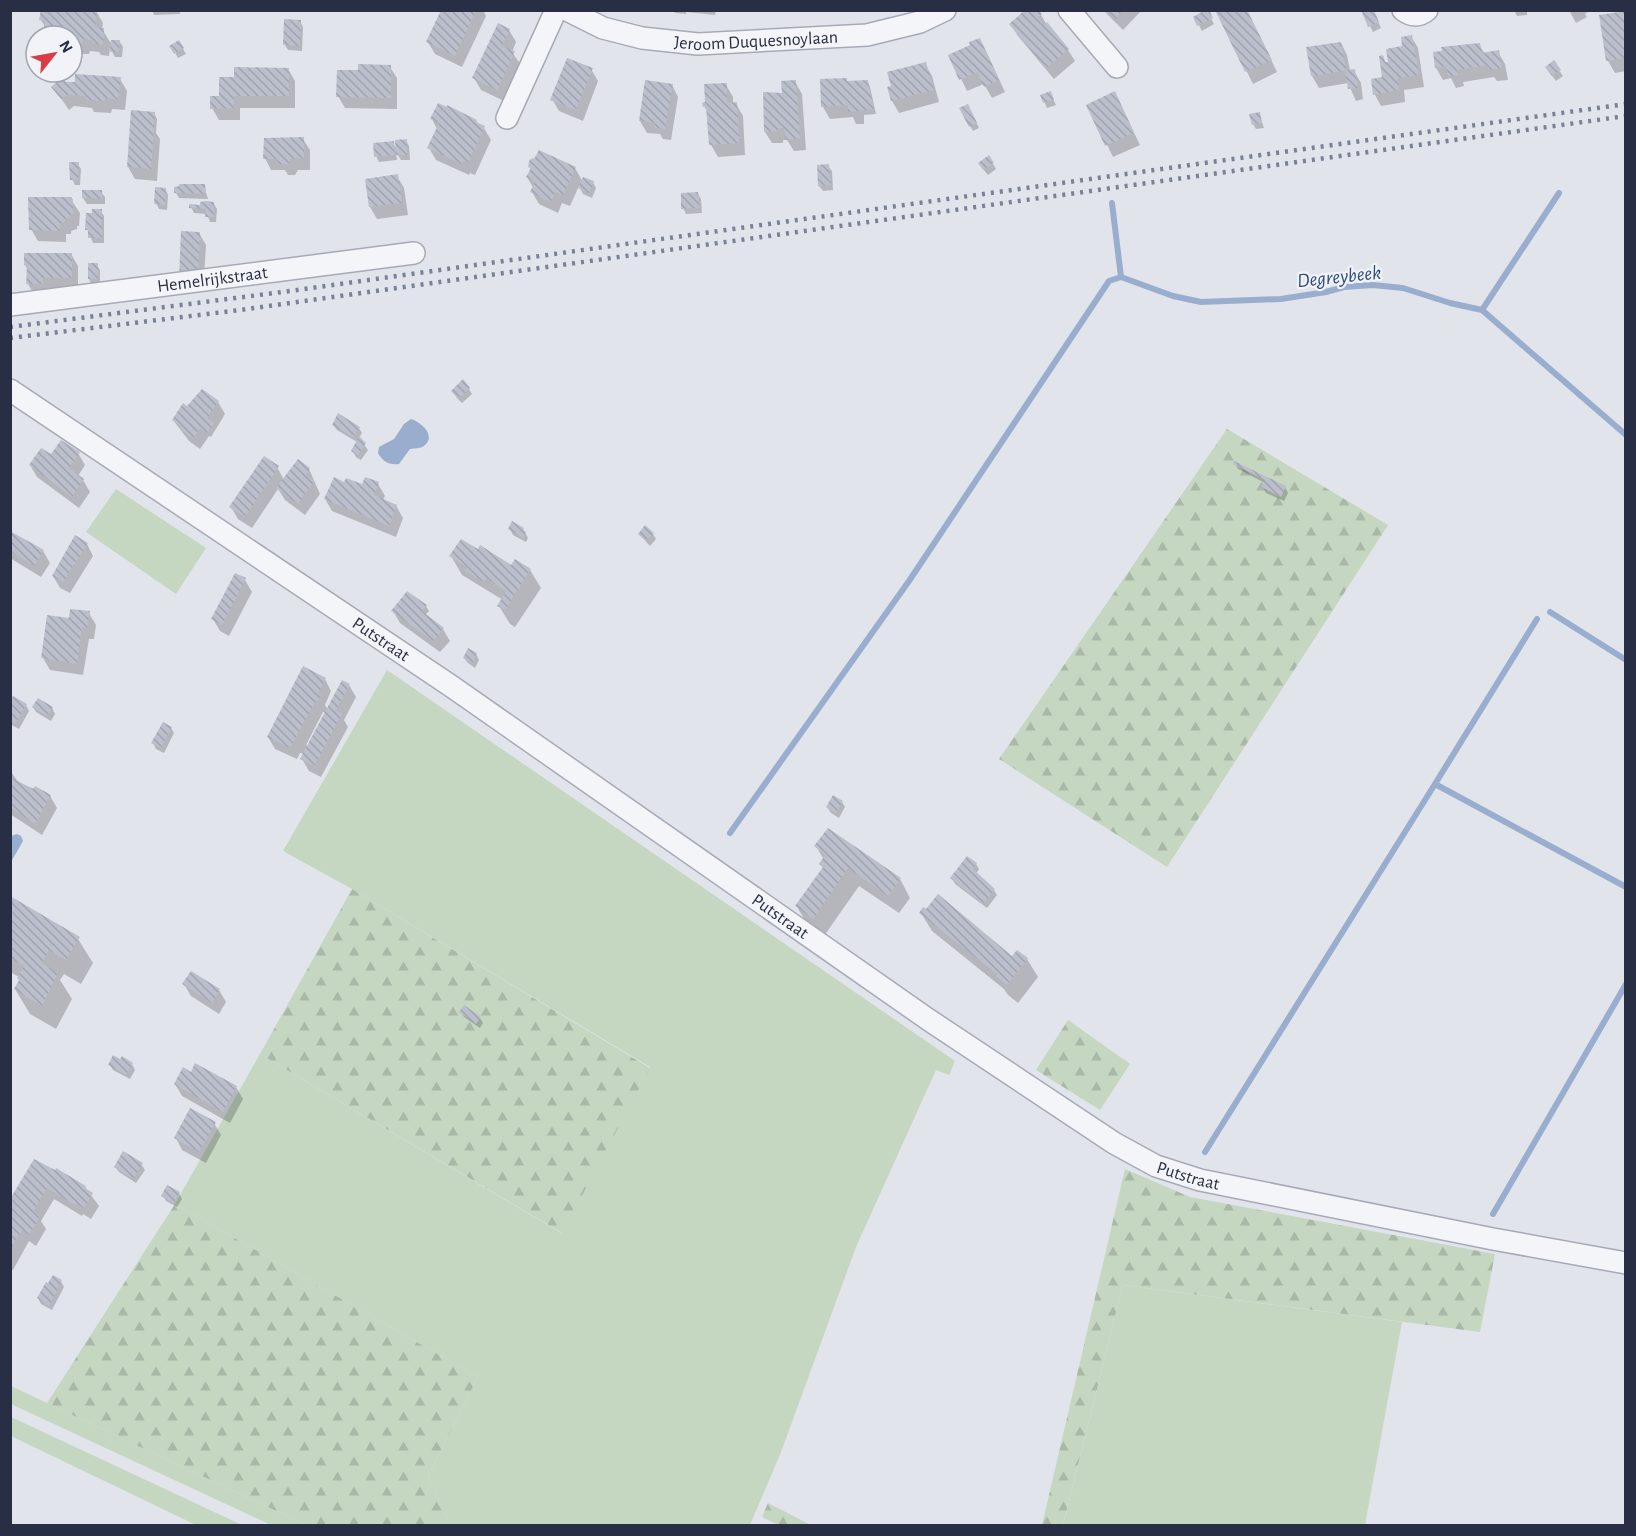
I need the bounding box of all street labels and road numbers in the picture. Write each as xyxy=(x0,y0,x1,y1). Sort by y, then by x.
street label: Jeroom Duquesnoylaan xyxy=(673,29,839,54)
street label: Hemelrijkstraat xyxy=(156,264,269,296)
street label: Putstraat xyxy=(349,614,413,666)
street label: Putstraat xyxy=(748,891,812,943)
street label: Putstraat xyxy=(1154,1159,1221,1194)

